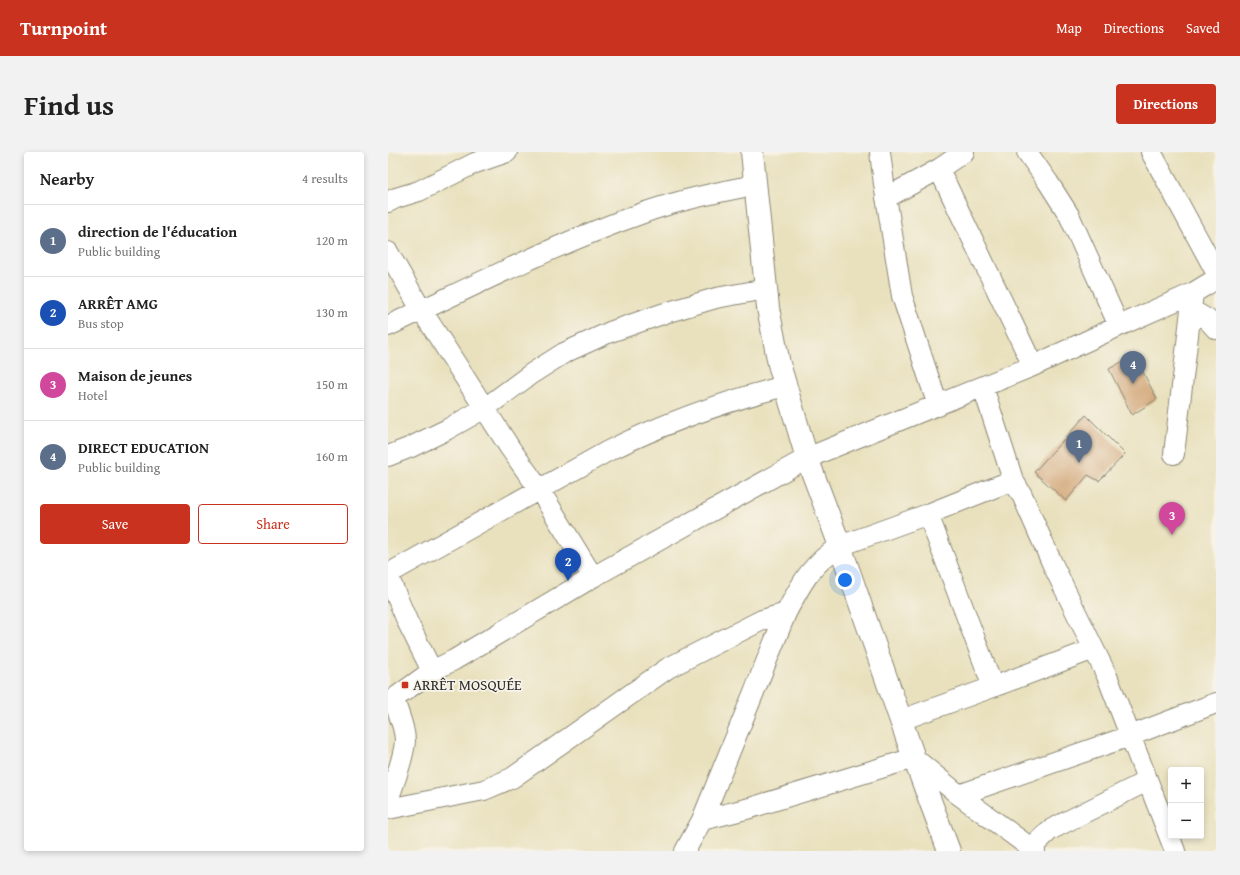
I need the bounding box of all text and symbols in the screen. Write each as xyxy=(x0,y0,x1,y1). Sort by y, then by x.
text: Turnpoint xyxy=(20,14,107,42)
text: Map xyxy=(1056,18,1082,38)
text: Directions xyxy=(1104,18,1164,38)
text: Saved xyxy=(1186,18,1220,38)
text: Find us xyxy=(24,84,114,125)
button: Directions xyxy=(1116,84,1216,124)
text: Nearby xyxy=(40,166,94,191)
text: 4 results xyxy=(302,169,348,188)
text: direction de l'éducation xyxy=(78,221,237,242)
text: 1 xyxy=(50,231,56,250)
text: 120 m xyxy=(316,231,348,250)
text: Public building xyxy=(78,242,160,261)
text: ARRÊT AMG xyxy=(78,293,158,314)
text: 2 xyxy=(50,303,56,322)
text: 130 m xyxy=(316,303,348,322)
text: Bus stop xyxy=(78,314,124,333)
pin: 4 xyxy=(1120,351,1146,384)
text: Maison de jeunes xyxy=(78,365,192,386)
text: 3 xyxy=(50,375,56,394)
text: 150 m xyxy=(316,375,348,394)
text: Hotel xyxy=(78,386,108,405)
pin: 1 xyxy=(1066,430,1092,463)
text: DIRECT EDUCATION xyxy=(78,437,209,458)
text: 4 xyxy=(50,447,56,466)
text: 160 m xyxy=(316,447,348,466)
text: Public building xyxy=(78,458,160,477)
pin: 3 xyxy=(1159,502,1185,535)
button: Save xyxy=(40,504,190,544)
button: Share xyxy=(198,504,348,544)
pin: 2 xyxy=(555,548,581,581)
your location xyxy=(835,570,855,590)
place label: ARRÊT MOSQUÉE xyxy=(413,674,522,695)
marker: ARRÊT MOSQUÉE xyxy=(400,680,410,690)
map controls xyxy=(1168,767,1204,839)
button: + xyxy=(1168,767,1204,803)
button: − xyxy=(1168,803,1204,839)

